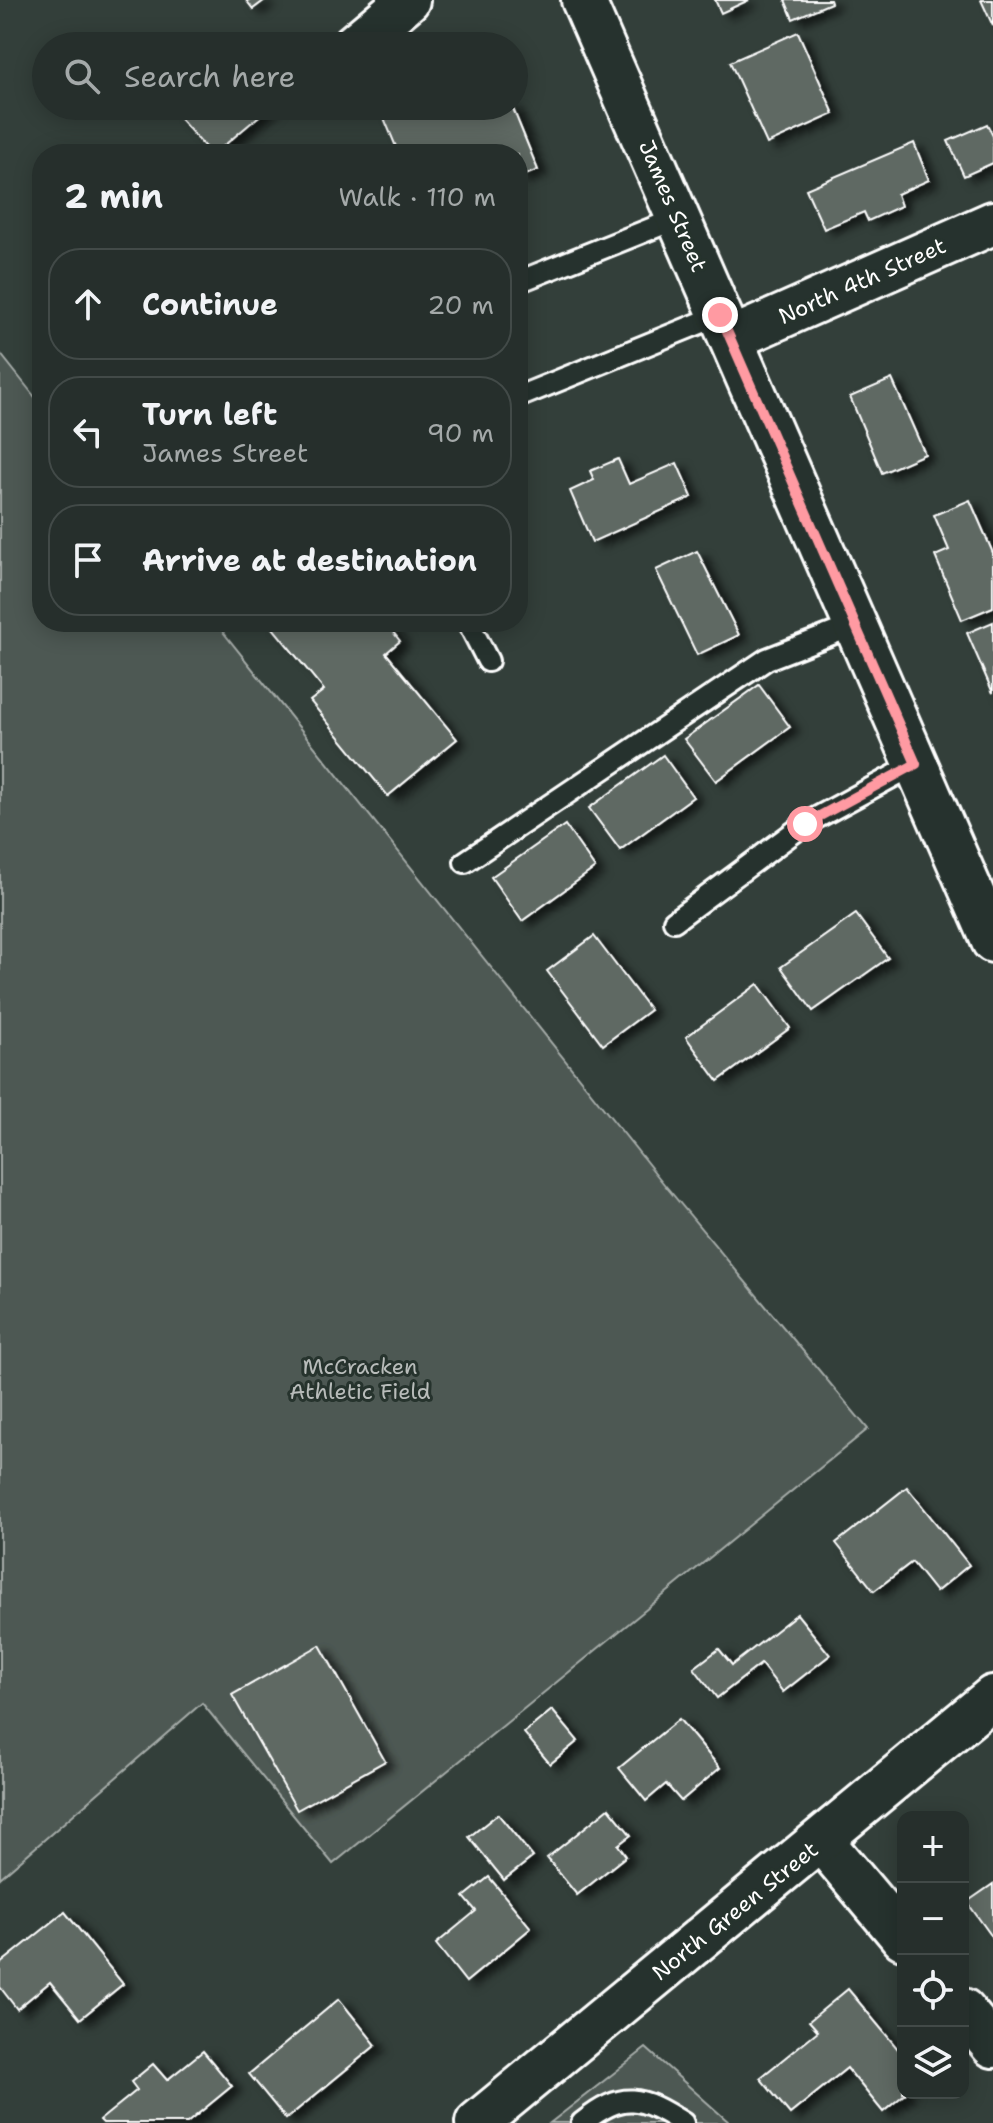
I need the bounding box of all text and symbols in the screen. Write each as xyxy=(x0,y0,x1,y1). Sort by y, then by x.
search box xyxy=(32,32,528,120)
icon: search xyxy=(60,54,104,98)
text: Search here xyxy=(124,56,295,97)
street label: James Street xyxy=(632,136,714,276)
text: 2 min xyxy=(64,173,163,219)
text: Walk · 110 m xyxy=(338,179,496,214)
street label: North 4th Street xyxy=(774,231,950,331)
icon: ahead xyxy=(66,282,110,326)
text: Continue xyxy=(142,284,278,325)
text: 20 m xyxy=(427,287,494,322)
route end xyxy=(702,297,738,333)
text: Turn left xyxy=(142,394,277,435)
icon: left xyxy=(66,410,110,454)
text: 90 m xyxy=(427,415,494,450)
text: James Street xyxy=(142,435,308,470)
icon: arrive xyxy=(66,538,110,582)
text: Arrive at destination xyxy=(142,540,477,581)
route start xyxy=(787,806,823,842)
park label: McCracken Athletic Field xyxy=(289,1352,431,1406)
map controls xyxy=(897,1811,969,2099)
button: + xyxy=(897,1811,969,1883)
street label: North Green Street xyxy=(646,1835,824,1987)
button: − xyxy=(897,1883,969,1955)
button: locate xyxy=(897,1955,969,2027)
button: layers xyxy=(897,2027,969,2099)

